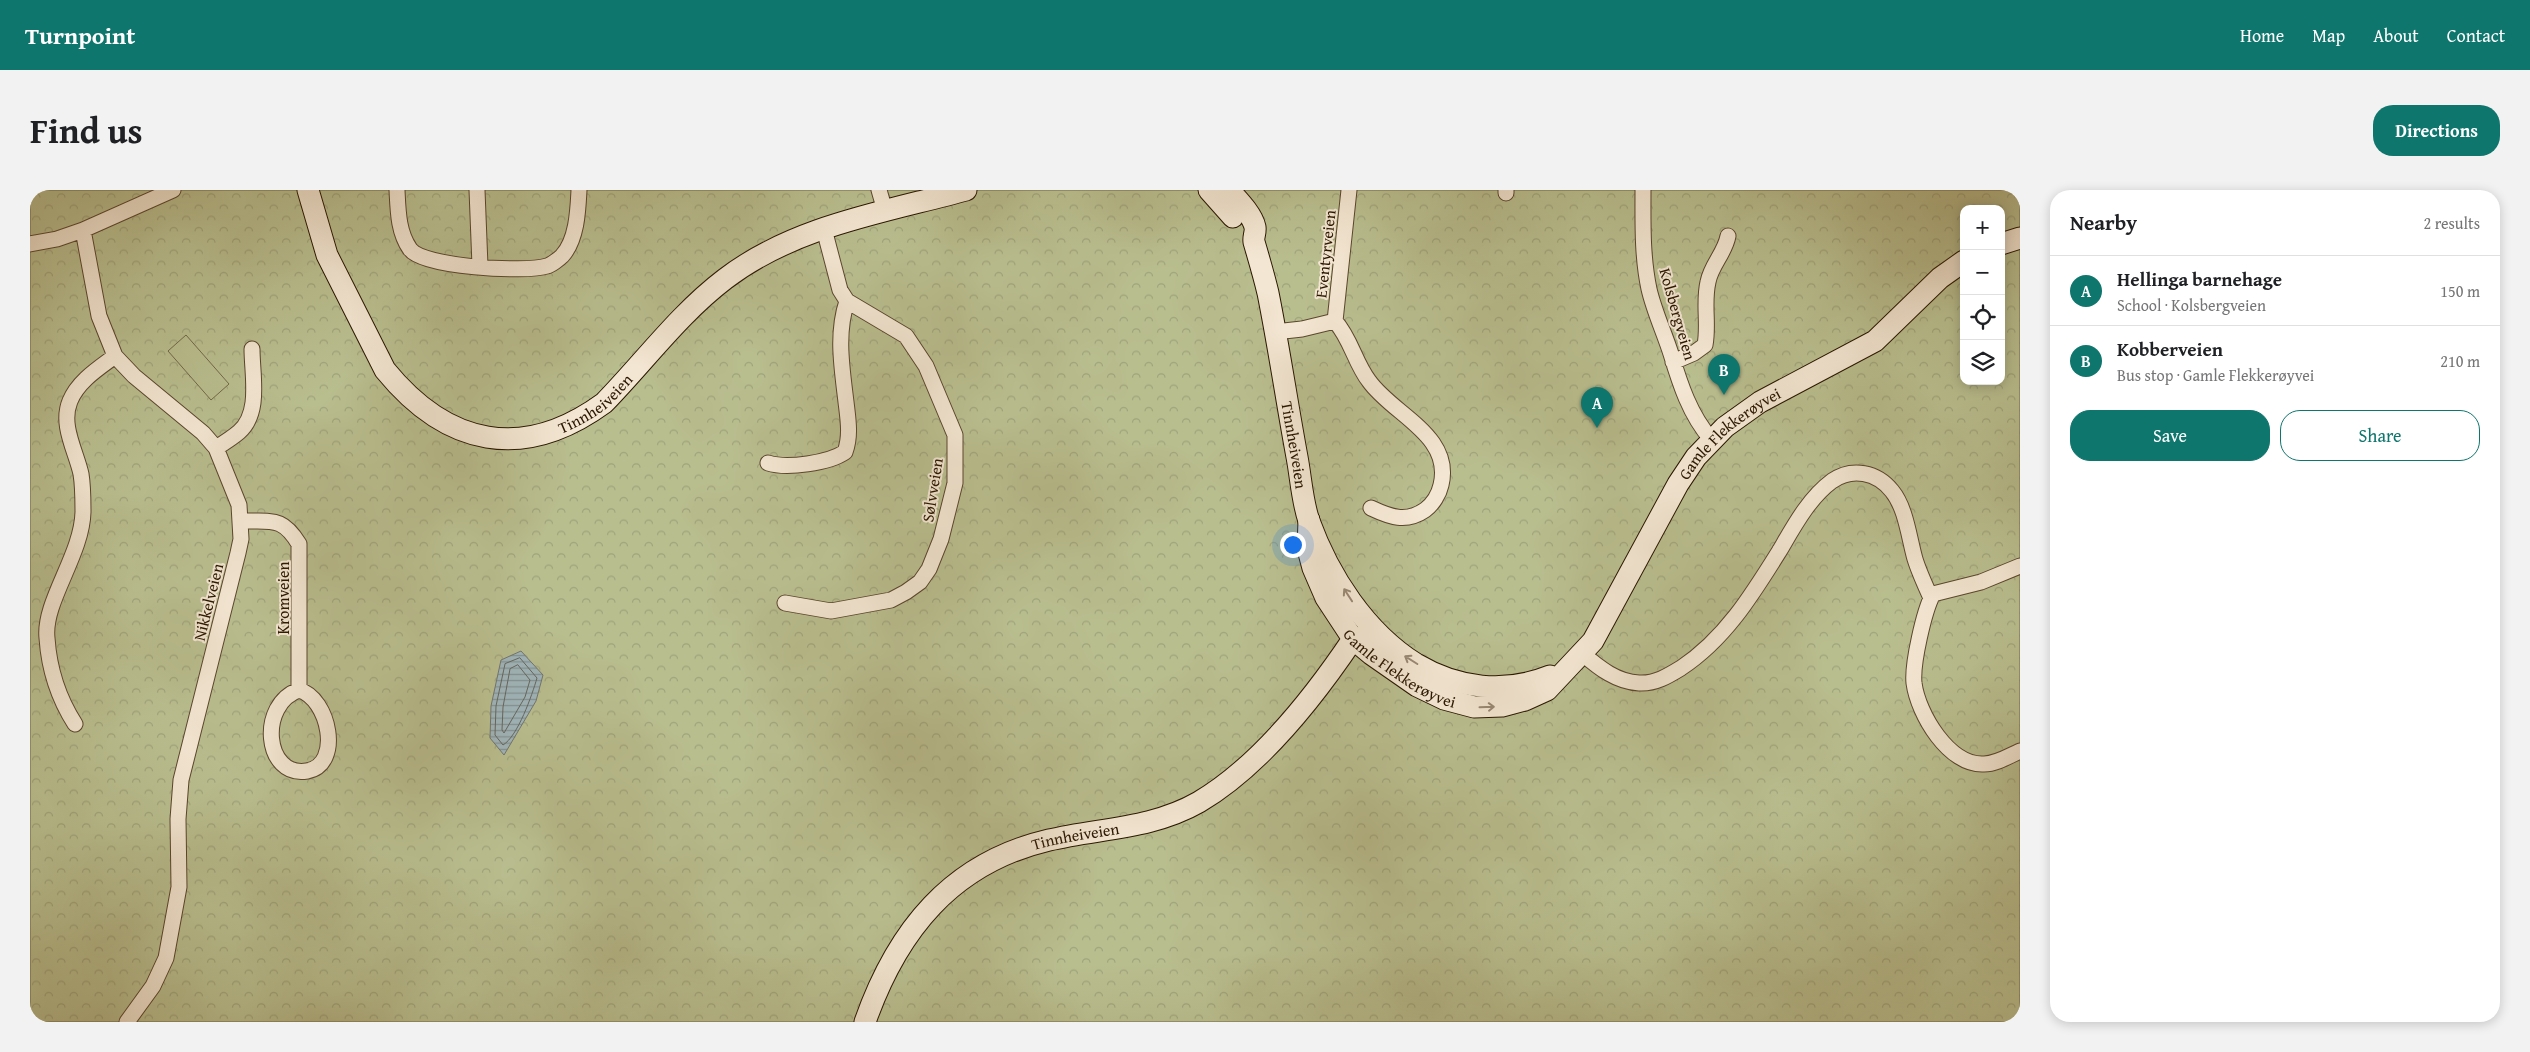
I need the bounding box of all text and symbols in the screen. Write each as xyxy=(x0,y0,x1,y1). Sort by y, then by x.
text: Turnpoint xyxy=(25,18,135,53)
text: Home xyxy=(2240,22,2284,49)
text: Map xyxy=(2312,22,2345,49)
text: About xyxy=(2373,22,2419,49)
text: Contact xyxy=(2447,22,2505,49)
text: Find us xyxy=(30,105,143,156)
button: Directions xyxy=(2373,105,2500,156)
map controls xyxy=(1960,205,2005,385)
button: + xyxy=(1960,205,2005,250)
text: Nearby xyxy=(2070,207,2137,238)
street label: Eventyrveien xyxy=(1308,209,1342,299)
text: 2 results xyxy=(2423,211,2480,235)
button: − xyxy=(1960,250,2005,295)
street label: Kolsbergveien xyxy=(1653,265,1703,363)
text: Hellinga barnehage xyxy=(2117,265,2282,293)
text: A xyxy=(2081,279,2091,303)
text: 150 m xyxy=(2440,279,2480,303)
text: School · Kolsbergveien xyxy=(2117,293,2266,317)
button: locate xyxy=(1960,295,2005,340)
text: Kobberveien xyxy=(2117,335,2223,363)
button: layers xyxy=(1960,340,2005,385)
text: B xyxy=(2081,349,2091,373)
text: 210 m xyxy=(2440,349,2480,373)
pin: B xyxy=(1708,354,1740,395)
text: Bus stop · Gamle Flekkerøyvei xyxy=(2117,363,2314,387)
street label: Tinnheiveien xyxy=(554,368,638,439)
street label: Gamle Flekkerøyvei xyxy=(1672,381,1785,484)
pin: A xyxy=(1581,387,1613,428)
street label: Tinnheiveien xyxy=(1275,399,1314,490)
button: Save xyxy=(2070,410,2270,461)
button: Share xyxy=(2280,410,2480,461)
street label: Sølvveien xyxy=(915,456,949,524)
your location xyxy=(1280,532,1306,558)
street label: Nikkelveien xyxy=(187,561,229,643)
street label: Kromveien xyxy=(271,561,295,635)
one-way arrow xyxy=(1342,588,1352,602)
street label: Gamle Flekkerøyvei xyxy=(1337,624,1459,714)
one-way arrow xyxy=(1404,655,1418,665)
one-way arrow xyxy=(1479,702,1495,711)
street label: Tinnheiveien xyxy=(1029,816,1121,856)

